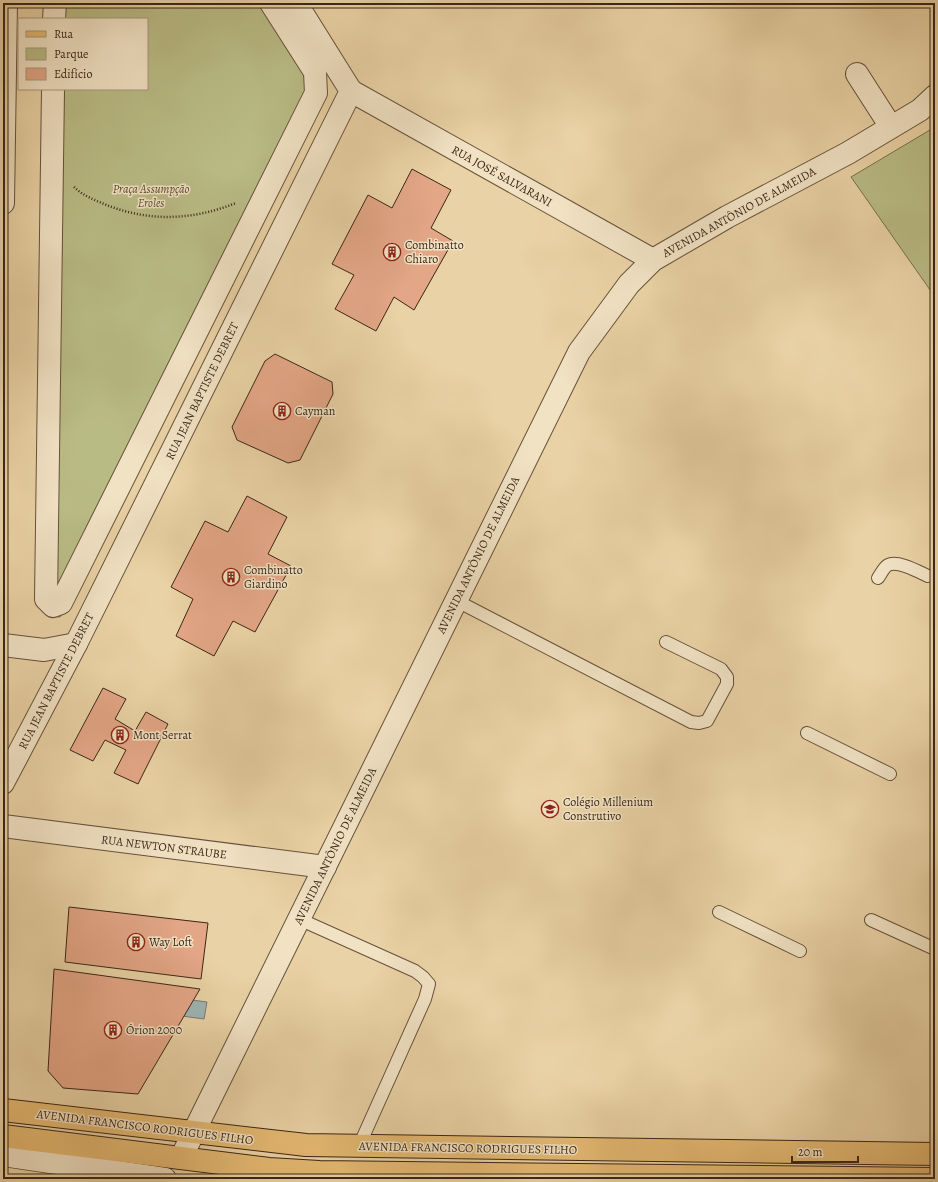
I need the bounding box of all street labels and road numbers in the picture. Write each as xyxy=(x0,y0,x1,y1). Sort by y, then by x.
street label: RUA JOSÉ SALVARANI xyxy=(449,142,555,210)
street label: AVENIDA ANTÔNIO DE ALMEIDA xyxy=(658,163,820,261)
street label: RUA JEAN BAPTISTE DEBRET xyxy=(162,319,243,462)
street label: AVENIDA ANTÔNIO DE ALMEIDA xyxy=(432,473,524,637)
street label: RUA JEAN BAPTISTE DEBRET xyxy=(15,610,98,752)
street label: AVENIDA ANTÔNIO DE ALMEIDA xyxy=(289,764,381,928)
street label: RUA NEWTON STRAUBE xyxy=(100,831,228,863)
street label: AVENIDA FRANCISCO RODRIGUES FILHO xyxy=(35,1106,254,1148)
street label: AVENIDA FRANCISCO RODRIGUES FILHO xyxy=(358,1138,577,1158)

